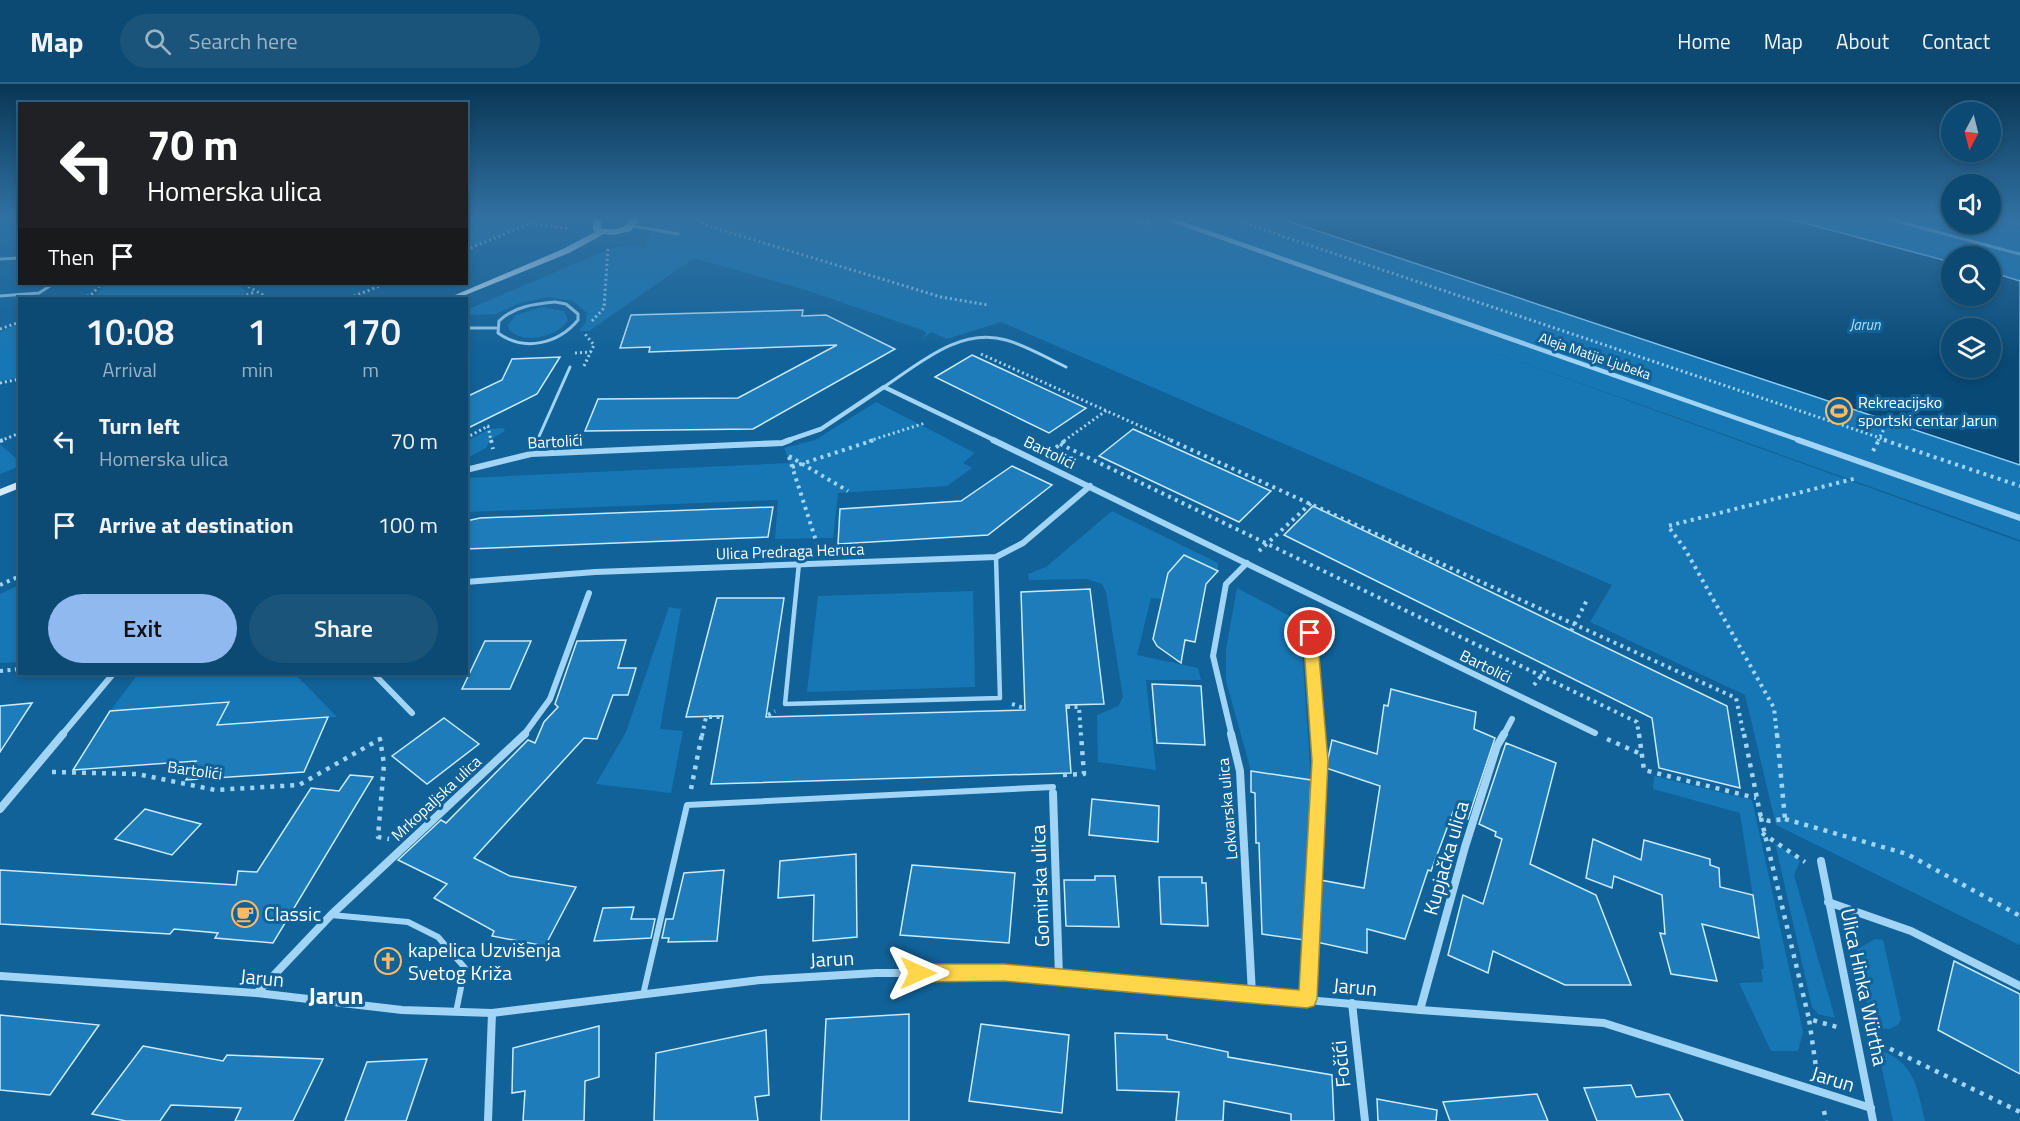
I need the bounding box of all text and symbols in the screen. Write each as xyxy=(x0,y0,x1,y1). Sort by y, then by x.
search box xyxy=(120,14,540,68)
text: Map xyxy=(30,20,84,63)
text: Search here xyxy=(189,24,298,58)
icon: search xyxy=(141,25,174,58)
text: Home xyxy=(1677,25,1731,57)
text: Map xyxy=(1764,25,1803,57)
text: About xyxy=(1836,25,1889,57)
text: Contact xyxy=(1922,25,1990,57)
north arrow xyxy=(1941,102,2001,162)
map controls xyxy=(1941,102,2001,378)
text: 70 m xyxy=(147,112,239,176)
icon: left xyxy=(48,126,126,204)
text: Homerska ulica xyxy=(147,170,322,211)
button: sound xyxy=(1941,174,2001,234)
text: Then xyxy=(48,240,94,274)
icon: arrive xyxy=(106,240,139,273)
button: search xyxy=(1941,246,2001,306)
text: 10:08 xyxy=(85,304,174,359)
text: 1 xyxy=(247,304,267,359)
text: 170 xyxy=(340,304,401,359)
water label: Jarun xyxy=(1849,313,1881,336)
button: layers xyxy=(1941,318,2001,378)
street label: Aleja Matije Ljubeka xyxy=(1536,327,1654,385)
text: Arrival xyxy=(103,354,157,385)
text: min xyxy=(241,354,273,385)
text: m xyxy=(362,354,379,385)
place label: Rekreacijsko sportski centar Jarun xyxy=(1858,390,1997,432)
sports icon: Rekreacijsko sportski centar Jarun xyxy=(1824,396,1854,426)
text: Turn left xyxy=(99,409,180,443)
text: 70 m xyxy=(390,424,438,458)
icon: left xyxy=(48,425,81,458)
street label: Bartolići xyxy=(527,428,583,454)
street label: Bartolići xyxy=(1020,429,1080,475)
text: Homerska ulica xyxy=(99,443,228,474)
text: Arrive at destination xyxy=(99,508,294,542)
text: 100 m xyxy=(378,508,438,542)
icon: arrive xyxy=(48,509,81,542)
street label: Ulica Predraga Heruca xyxy=(715,536,865,566)
button: Exit xyxy=(48,594,237,663)
button: Share xyxy=(249,594,438,663)
pin xyxy=(1284,607,1335,658)
icon: arrive xyxy=(1293,616,1326,649)
street label: Bartolići xyxy=(1456,643,1516,689)
street label: Mrkopaljska ulica xyxy=(385,750,487,846)
street label: Bartolići xyxy=(166,754,224,786)
street label: Lokvarska ulica xyxy=(1211,757,1243,861)
street label: Kupjačka ulica xyxy=(1414,797,1477,919)
street label: Gomirska ulica xyxy=(1022,824,1057,948)
place label: Classic xyxy=(264,898,321,929)
cafe icon: Classic xyxy=(230,899,260,929)
street label: Ulica Hinka Würtha xyxy=(1833,905,1896,1069)
place label: kapelica Uzvišenja Svetog Križa xyxy=(408,934,561,988)
position arrow xyxy=(886,941,950,1005)
street label: Jarun xyxy=(809,942,855,975)
church icon: kapelica Uzvišenja Svetog Križa xyxy=(373,946,403,976)
street label: Jarun xyxy=(239,960,285,995)
street label: Jarun xyxy=(1332,969,1378,1004)
district label: Jarun xyxy=(309,977,363,1013)
street label: Fočići xyxy=(1323,1039,1358,1089)
street label: Jarun xyxy=(1808,1057,1859,1100)

